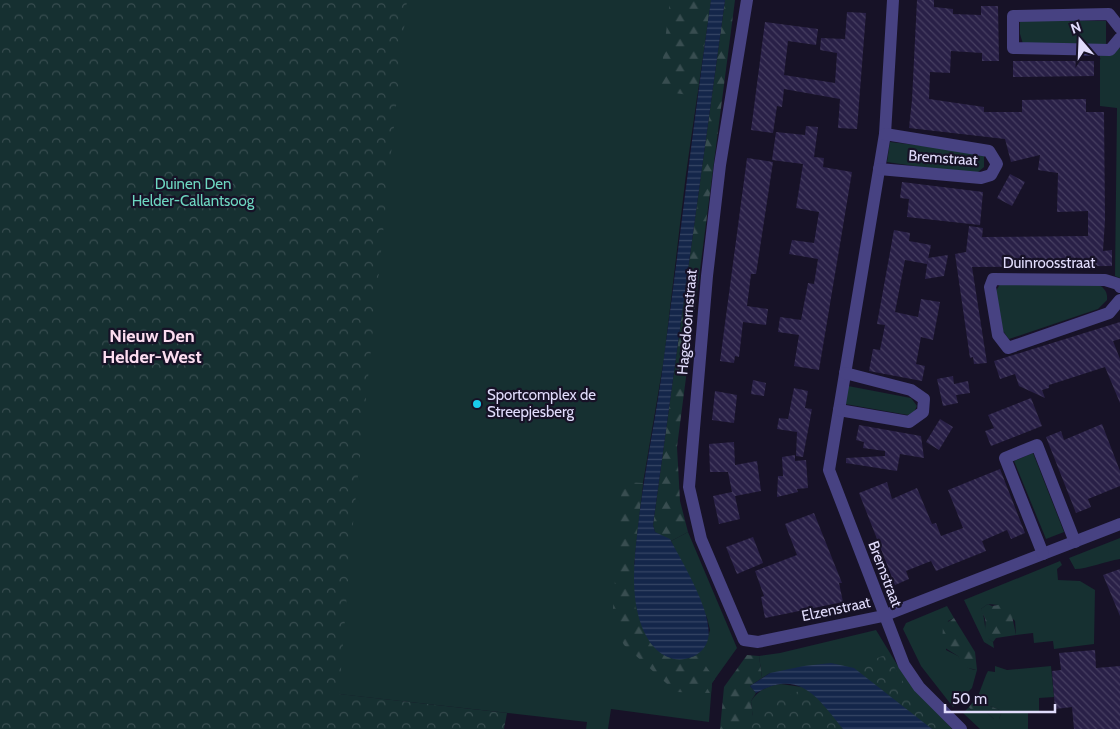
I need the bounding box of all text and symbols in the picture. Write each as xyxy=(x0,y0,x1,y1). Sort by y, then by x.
north arrow xyxy=(1055,15,1105,65)
text: N xyxy=(1068,18,1083,38)
street label: Bremstraat xyxy=(908,147,978,169)
park label: Duinen Den Helder-Callantsoog xyxy=(132,175,255,210)
street label: Duinroosstraat xyxy=(1003,254,1095,272)
street label: Hagedoornstraat xyxy=(673,268,701,376)
district label: Nieuw Den Helder-West xyxy=(102,325,202,368)
place label: Sportcomplex de Streepjesberg xyxy=(487,386,596,421)
marker: Sportcomplex de Streepjesberg xyxy=(471,398,483,410)
street label: Bremstraat xyxy=(864,538,906,610)
street label: Elzenstraat xyxy=(800,593,872,625)
scale bar xyxy=(945,682,1055,714)
text: 50 m xyxy=(952,690,987,708)

